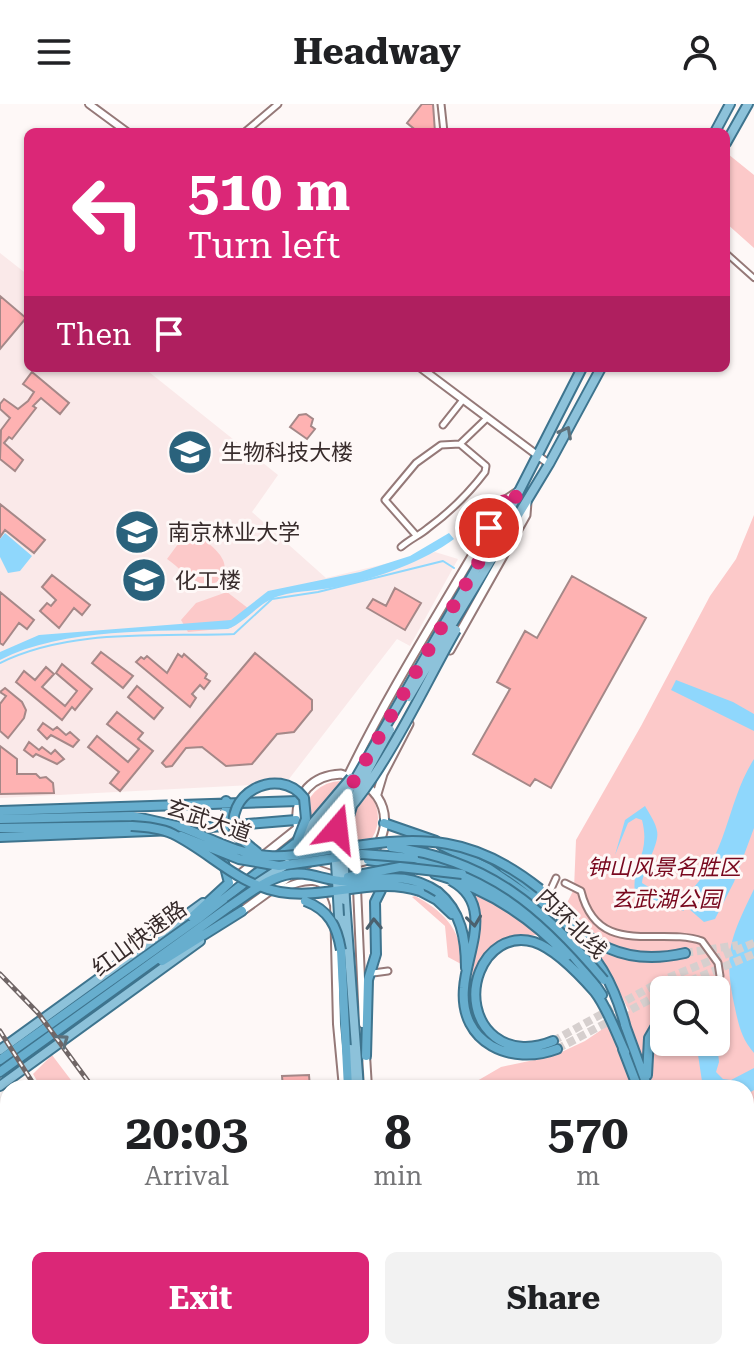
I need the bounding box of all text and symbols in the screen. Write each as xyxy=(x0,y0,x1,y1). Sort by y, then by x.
icon: menu xyxy=(32,30,76,74)
icon: person xyxy=(678,30,722,74)
text: Headway xyxy=(293,31,461,73)
text: 510 m xyxy=(188,158,350,224)
icon: left xyxy=(56,160,160,264)
text: Turn left xyxy=(188,225,340,267)
icon: arrive xyxy=(147,312,191,356)
text: Then xyxy=(56,317,131,352)
one-way arrow xyxy=(556,426,572,441)
school or university icon: 生物科技大楼 xyxy=(166,428,214,476)
place label: 生物科技大楼 xyxy=(221,440,353,465)
pin xyxy=(455,494,523,562)
icon: arrive xyxy=(467,506,511,550)
school or university icon: 南京林业大学 xyxy=(113,508,161,556)
place label: 南京林业大学 xyxy=(168,520,300,545)
school or university icon: 化工楼 xyxy=(120,556,168,604)
place label: 化工楼 xyxy=(175,568,241,593)
position arrow xyxy=(295,787,379,871)
street label: 玄武大道 xyxy=(163,794,255,847)
park label: 钟山风景名胜区 xyxy=(587,855,744,880)
street label: 内环北线 xyxy=(532,883,612,963)
park label: 玄武湖公园 xyxy=(611,887,724,912)
street label: 红山快速路 xyxy=(87,896,191,981)
one-way arrow xyxy=(466,915,483,928)
one-way arrow xyxy=(366,917,383,930)
map controls xyxy=(650,976,730,1056)
button: search xyxy=(650,976,730,1056)
one-way arrow xyxy=(54,1035,69,1050)
text: 20:03 xyxy=(126,1105,248,1161)
text: 8 xyxy=(384,1105,411,1161)
text: 570 xyxy=(548,1105,628,1161)
text: Arrival xyxy=(145,1161,229,1191)
text: min xyxy=(374,1161,422,1191)
text: m xyxy=(576,1161,600,1191)
button: Exit xyxy=(32,1252,369,1344)
button: Share xyxy=(385,1252,722,1344)

